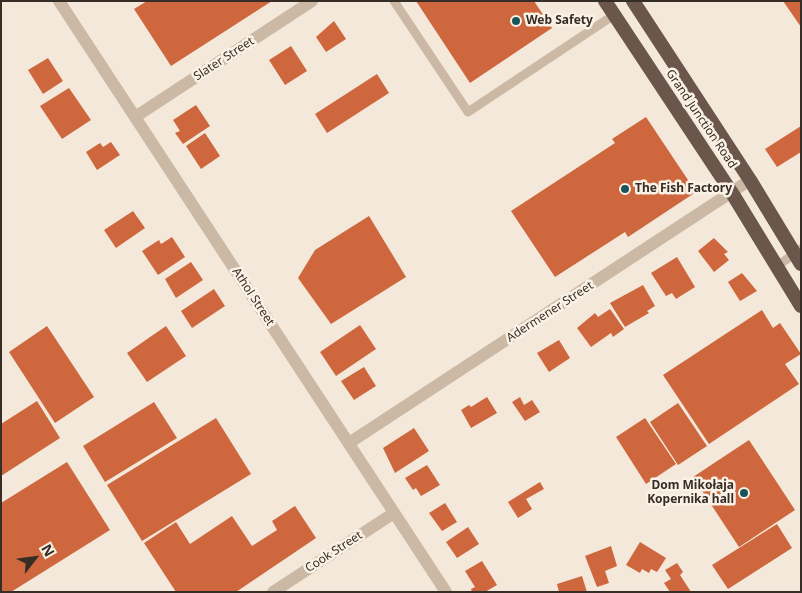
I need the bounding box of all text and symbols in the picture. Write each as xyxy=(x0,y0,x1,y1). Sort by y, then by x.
place label: Web Safety xyxy=(526,14,593,28)
marker: Web Safety xyxy=(510,15,522,27)
street label: Slater Street xyxy=(191,34,257,84)
street label: Grand Junction Road xyxy=(663,67,739,171)
place label: The Fish Factory xyxy=(635,182,732,196)
marker: The Fish Factory xyxy=(619,183,631,195)
street label: Athol Street xyxy=(229,265,277,329)
street label: Adermener Street xyxy=(504,279,596,345)
place label: Dom Mikołaja Kopernika hall xyxy=(647,479,734,507)
marker: Dom Mikołaja Kopernika hall xyxy=(738,487,750,499)
street label: Cook Street xyxy=(303,528,365,576)
north arrow xyxy=(10,533,60,583)
text: N xyxy=(37,541,59,560)

